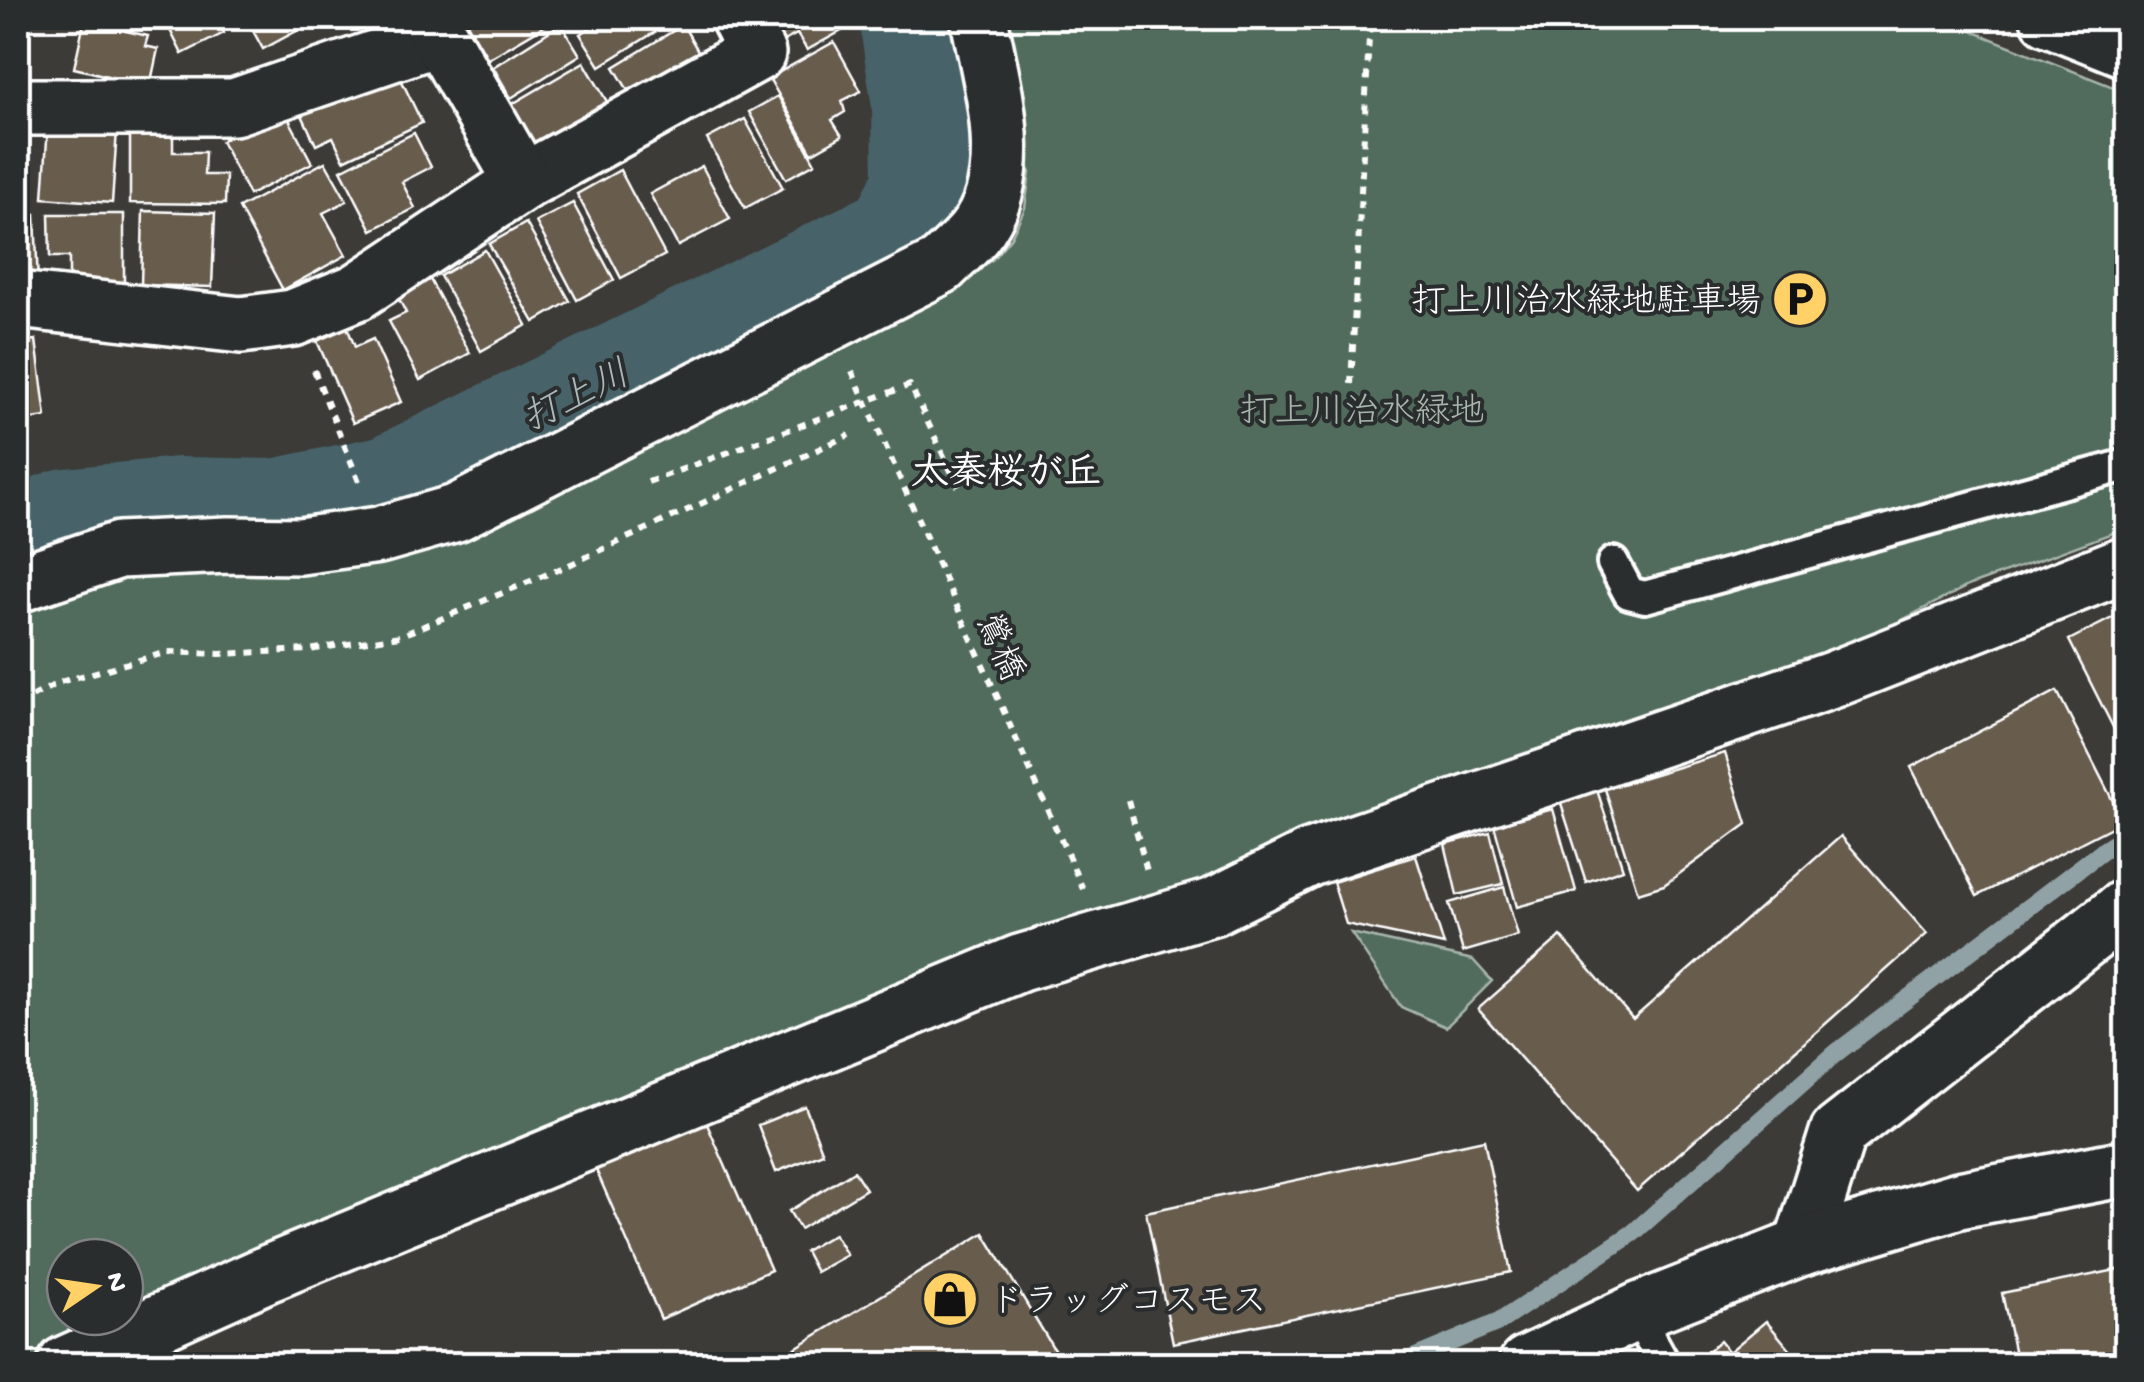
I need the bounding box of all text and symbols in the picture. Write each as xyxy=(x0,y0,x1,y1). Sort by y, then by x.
parking icon: 打上川治水緑地駐車場 xyxy=(1770,269,1830,329)
place label: 打上川治水緑地駐車場 xyxy=(1411,282,1761,325)
water label: 打上川 xyxy=(516,354,639,444)
park label: 打上川治水緑地 xyxy=(1239,393,1485,435)
district label: 太秦桜が丘 xyxy=(911,451,1101,498)
street label: 鶯橋 xyxy=(964,607,1032,689)
north arrow xyxy=(45,1237,145,1337)
shop icon: ドラッグコスモス xyxy=(920,1269,980,1329)
text: N xyxy=(97,1270,133,1295)
place label: ドラッグコスモス xyxy=(989,1282,1267,1325)

